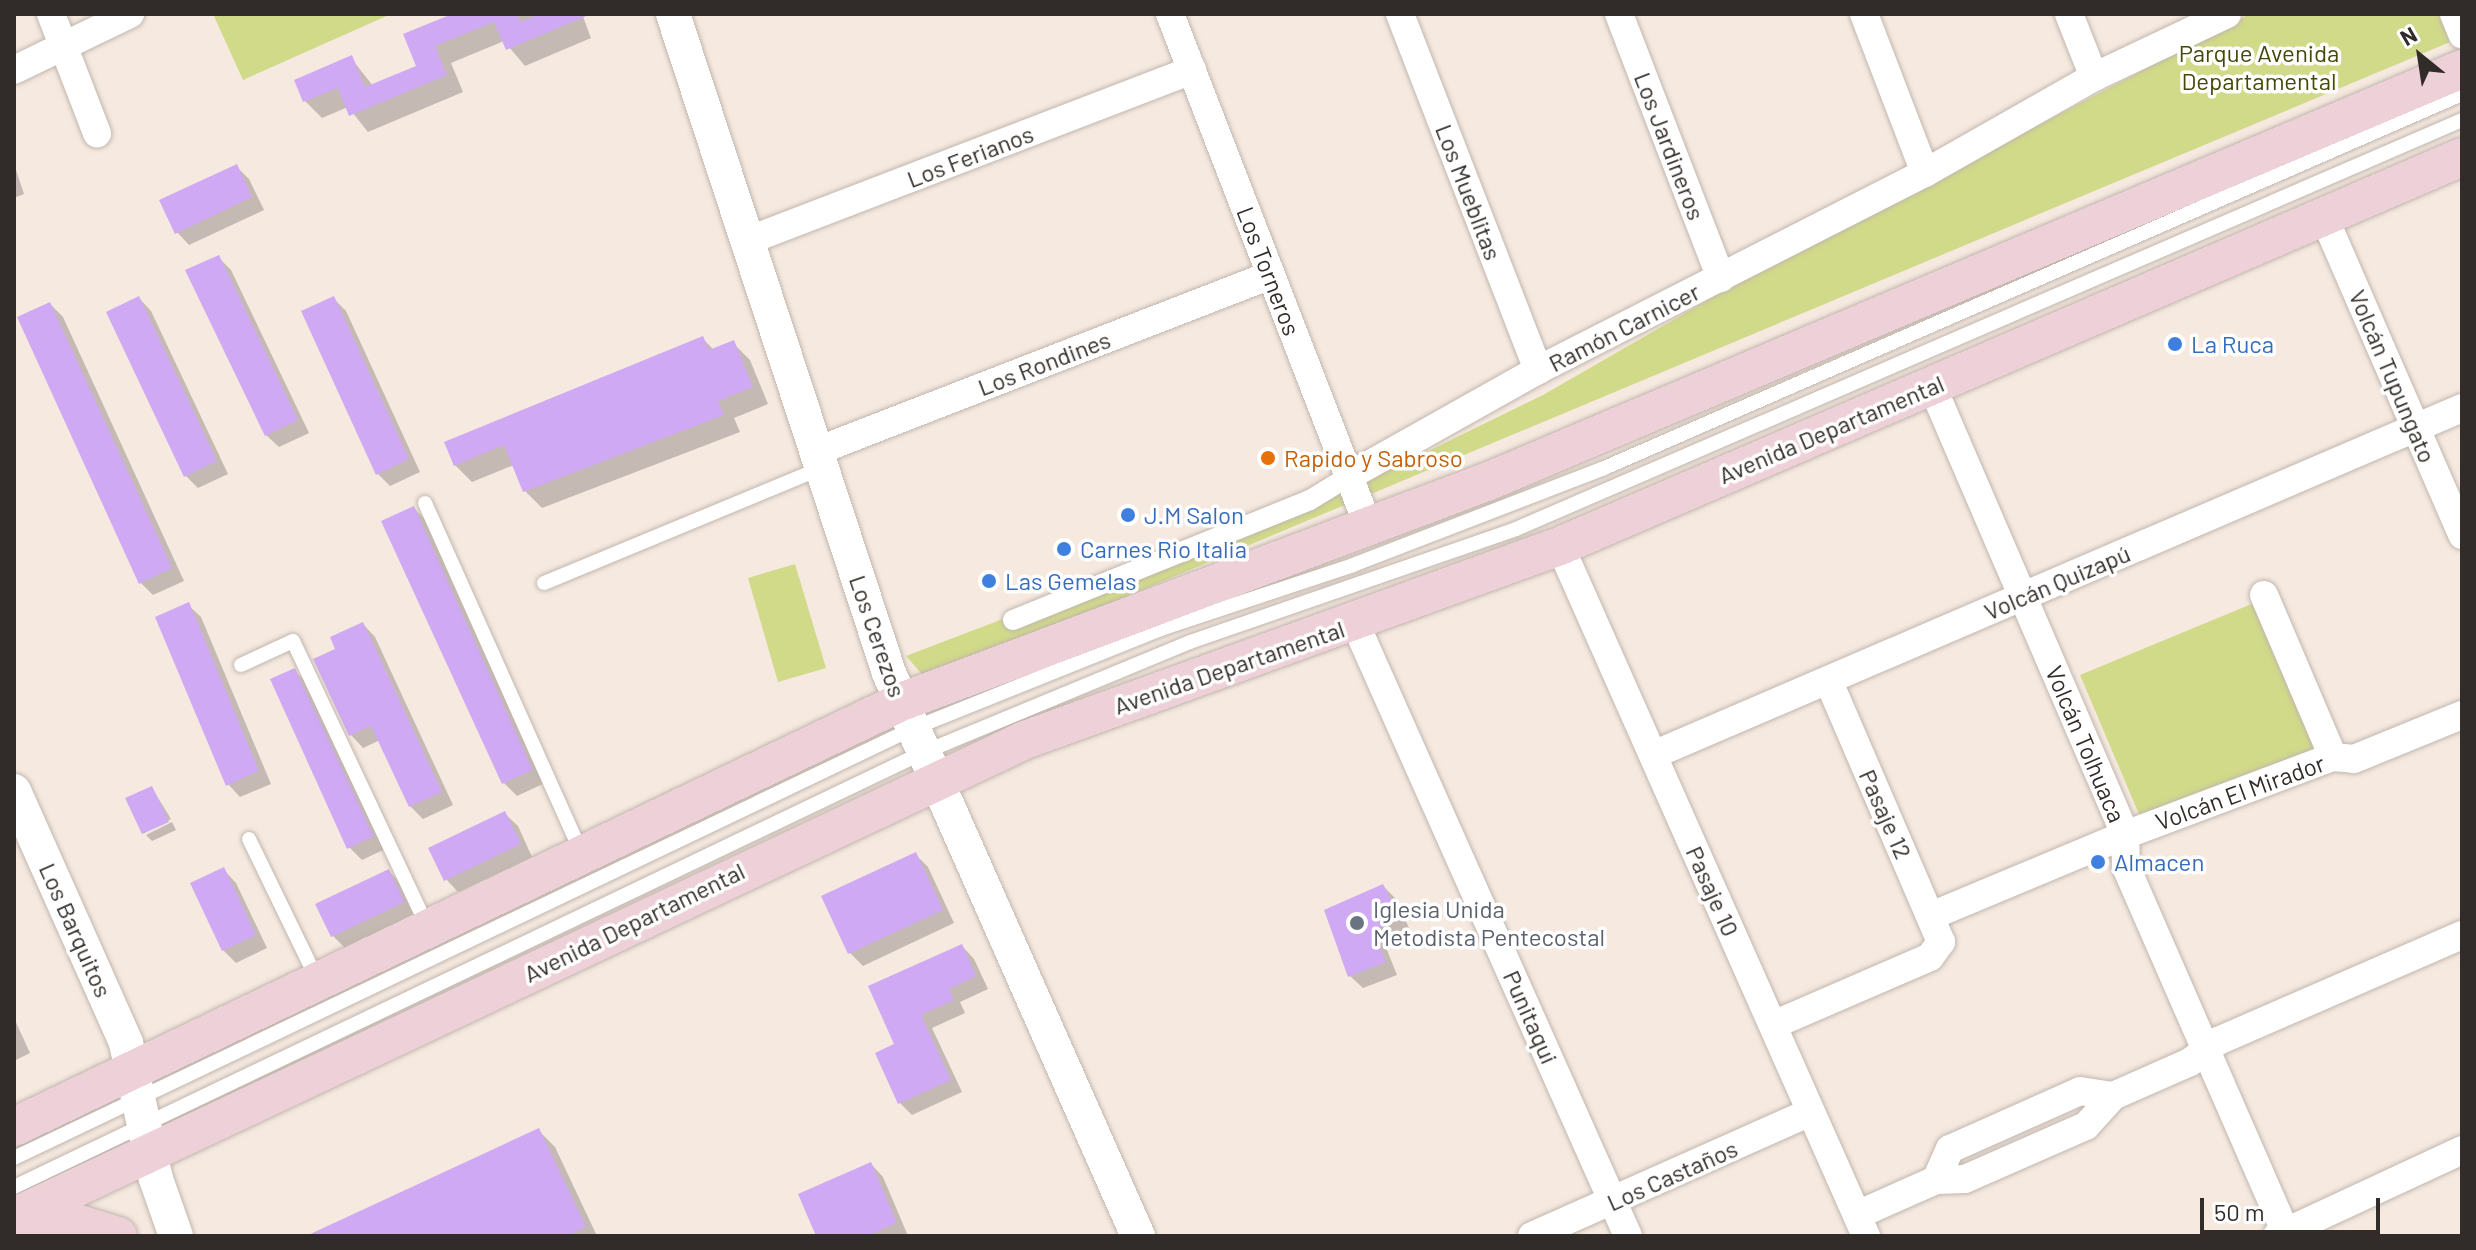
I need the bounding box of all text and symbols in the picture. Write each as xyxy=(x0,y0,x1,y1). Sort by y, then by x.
north arrow xyxy=(2380,16,2460,96)
text: N xyxy=(2395,20,2421,50)
park label: Parque Avenida Departamental xyxy=(2179,39,2339,95)
street label: Los Jardineros xyxy=(1629,68,1711,224)
street label: Los Ferianos xyxy=(903,119,1037,193)
street label: Los Mueblitas xyxy=(1430,120,1508,264)
street label: Los Torneros xyxy=(1231,203,1307,339)
street label: Ramón Carnicer xyxy=(1544,277,1704,377)
street label: Volcán Tupungato xyxy=(2344,285,2442,467)
street label: Los Rondines xyxy=(974,325,1114,401)
place label: La Ruca xyxy=(2191,330,2274,358)
marker: La Ruca xyxy=(2166,335,2184,353)
street label: Avenida Departamental xyxy=(1714,368,1948,490)
place label: Rapido y Sabroso xyxy=(1284,444,1463,472)
marker: Rapido y Sabroso xyxy=(1259,449,1277,467)
place label: J.M Salon xyxy=(1144,501,1244,529)
marker: J.M Salon xyxy=(1119,506,1137,524)
place label: Carnes Rio Italia xyxy=(1080,535,1247,563)
street label: Volcán Quizapú xyxy=(1980,538,2134,626)
marker: Carnes Rio Italia xyxy=(1055,540,1073,558)
place label: Las Gemelas xyxy=(1005,567,1137,595)
street label: Los Cerezos xyxy=(844,571,912,701)
marker: Las Gemelas xyxy=(980,572,998,590)
street label: Avenida Departamental xyxy=(1110,614,1348,720)
street label: Volcán Tolhuaca xyxy=(2040,661,2132,827)
street label: Volcán El Mirador xyxy=(2151,748,2329,836)
street label: Pasaje 12 xyxy=(1854,765,1918,863)
street label: Pasaje 10 xyxy=(1680,841,1746,941)
place label: Almacen xyxy=(2114,848,2204,876)
marker: Almacen xyxy=(2089,853,2107,871)
street label: Avenida Departamental xyxy=(519,856,749,988)
street label: Los Barquitos xyxy=(34,858,118,1002)
place label: Iglesia Unida Metodista Pentecostal xyxy=(1373,895,1605,951)
marker: Iglesia Unida Metodista Pentecostal xyxy=(1348,914,1366,932)
street label: Punitaqui xyxy=(1498,966,1564,1068)
street label: Los Castaños xyxy=(1602,1133,1742,1217)
scale bar xyxy=(2204,1182,2384,1232)
text: 50 m xyxy=(2214,1197,2265,1226)

